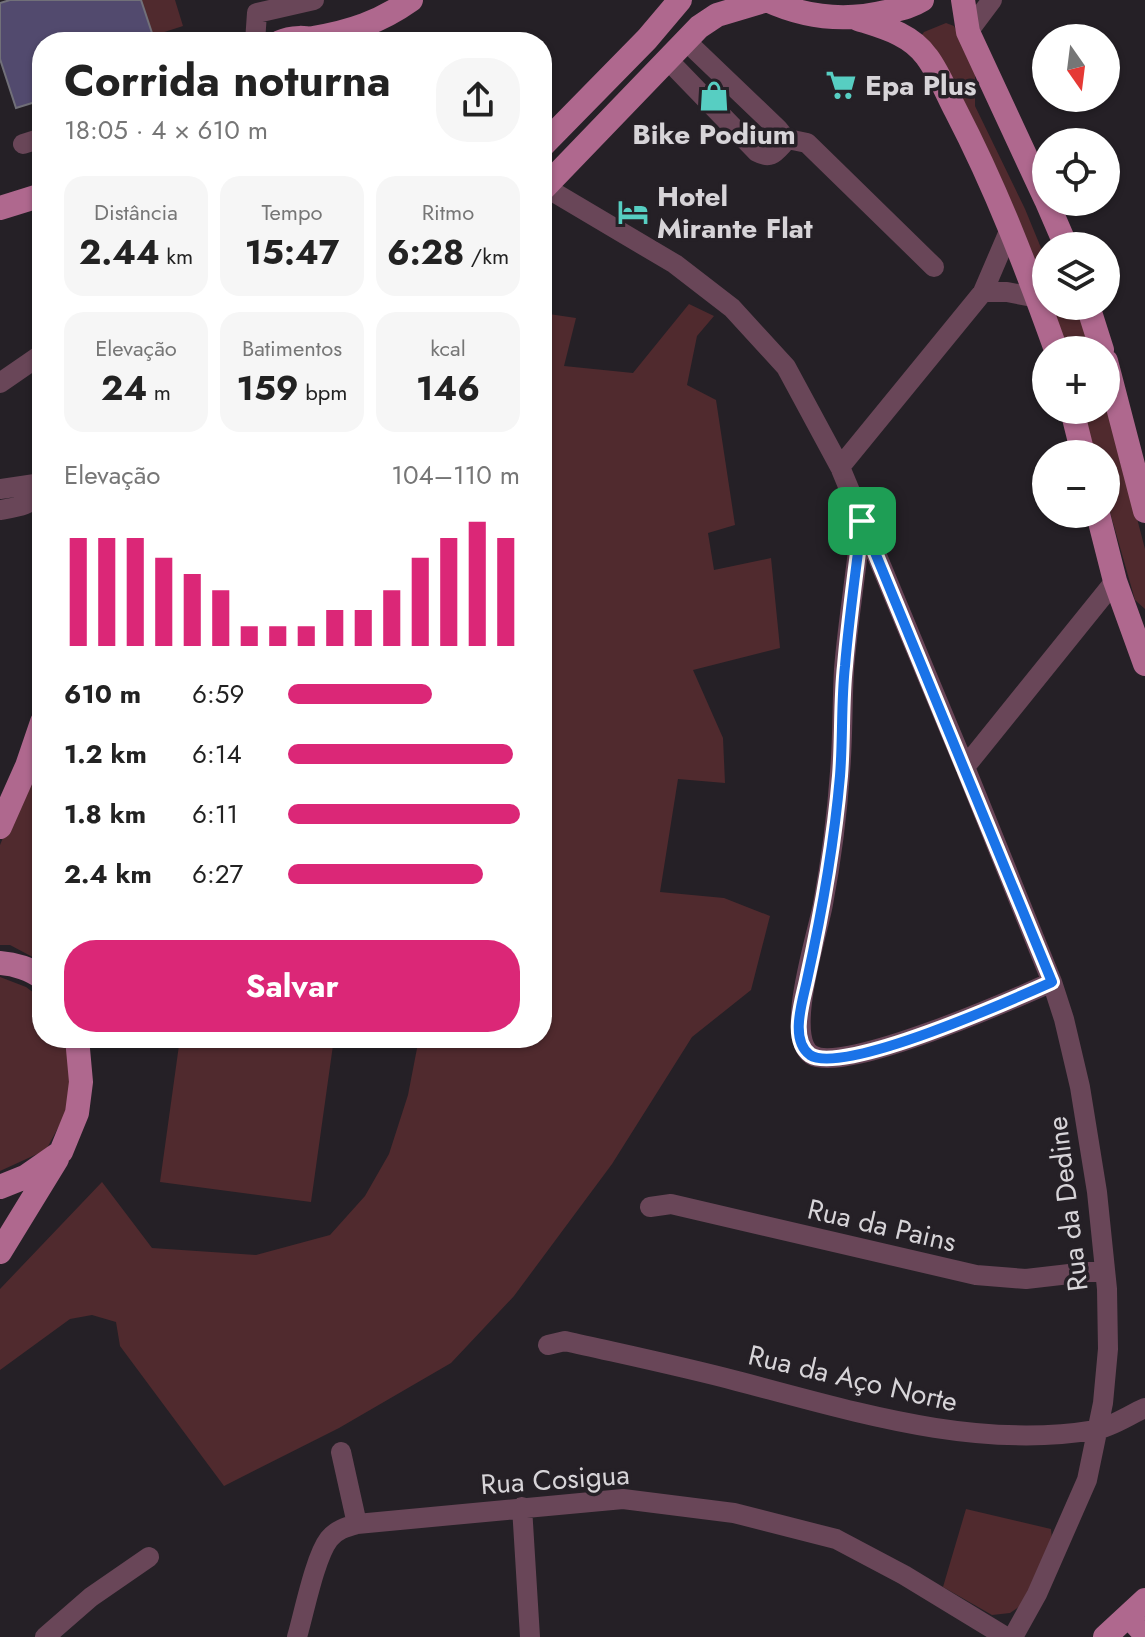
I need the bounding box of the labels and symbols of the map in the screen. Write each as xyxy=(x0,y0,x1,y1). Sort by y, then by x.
north arrow xyxy=(1032,24,1120,112)
place label: Epa Plus xyxy=(865,65,977,106)
supermarket icon: Epa Plus xyxy=(824,68,858,102)
shop icon: Bike Podium xyxy=(697,79,731,113)
place label: Bike Podium xyxy=(632,114,796,155)
place label: Hotel Mirante Flat xyxy=(657,176,813,249)
hotel icon: Hotel Mirante Flat xyxy=(616,195,650,229)
pin xyxy=(828,487,896,555)
street label: Rua da Dedine xyxy=(1036,1114,1099,1294)
street label: Rua da Pains xyxy=(804,1188,960,1262)
street label: Rua da Aço Norte xyxy=(744,1335,961,1422)
street label: Rua Cosigua xyxy=(479,1454,631,1505)

